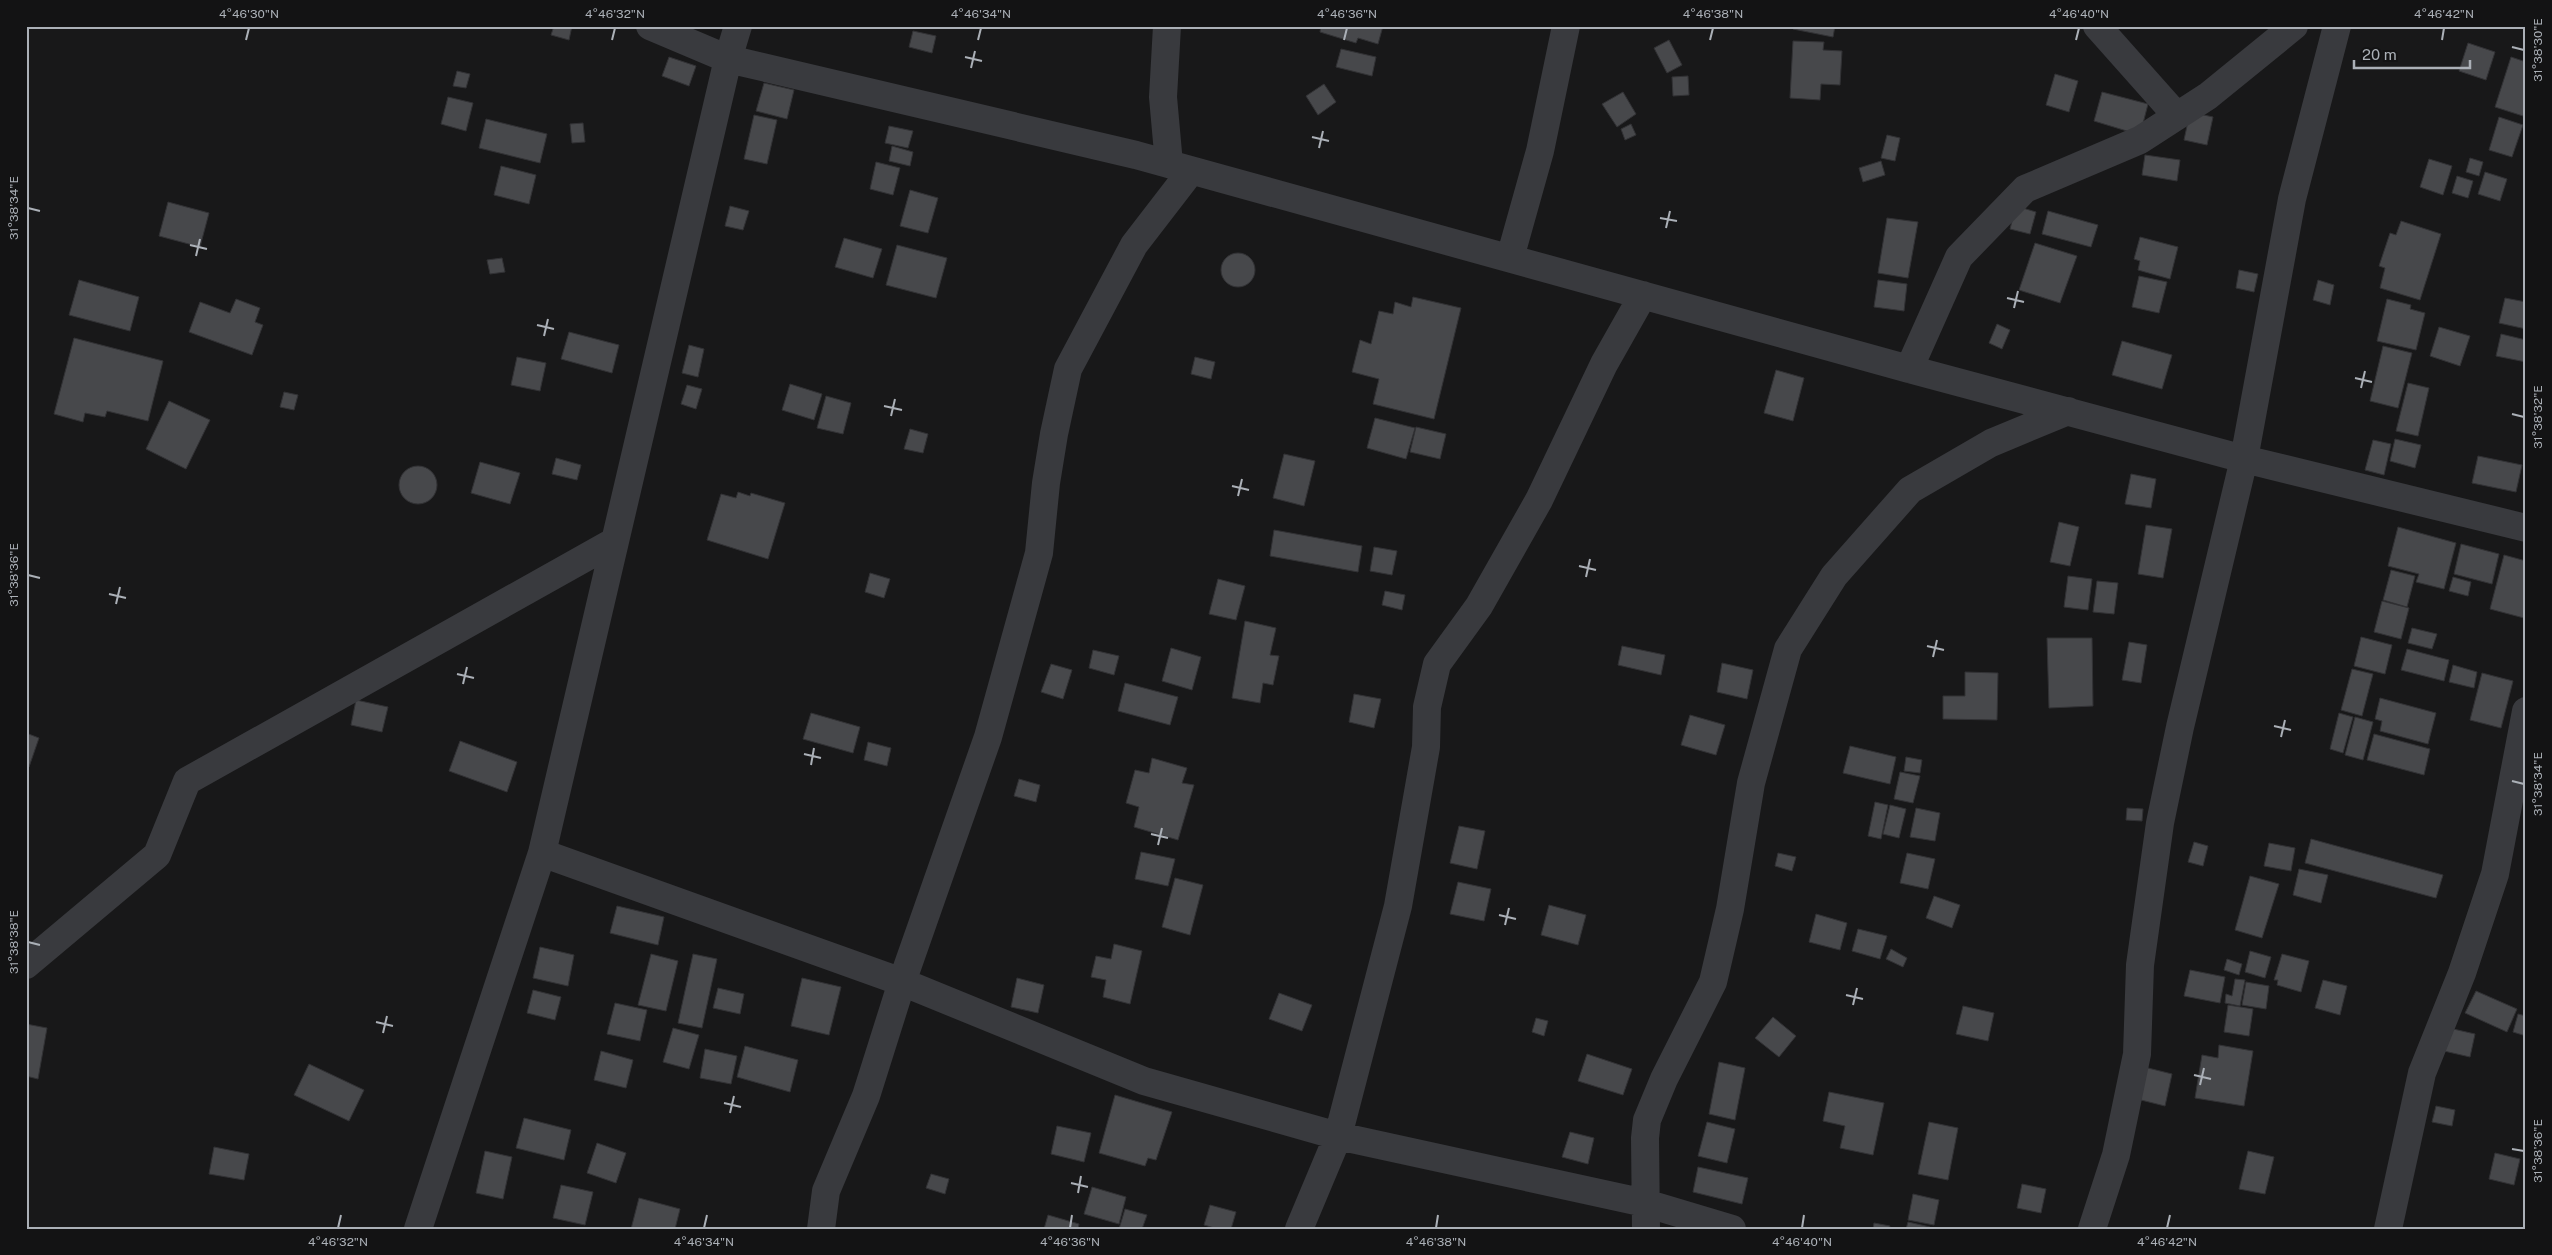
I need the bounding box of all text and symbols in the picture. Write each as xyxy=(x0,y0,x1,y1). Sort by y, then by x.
text: 4°46'30"N xyxy=(219,7,279,21)
text: 4°46'32"N xyxy=(585,7,645,21)
text: 4°46'34"N xyxy=(951,7,1011,21)
text: 4°46'36"N xyxy=(1317,7,1377,21)
text: 4°46'38"N xyxy=(1683,7,1743,21)
text: 4°46'40"N xyxy=(2049,7,2109,21)
text: 4°46'42"N xyxy=(2414,7,2474,21)
text: 31°38'30"E xyxy=(2531,18,2545,82)
scale bar xyxy=(2354,38,2471,70)
text: 20 m xyxy=(2362,46,2397,63)
text: 31°38'34"E xyxy=(7,176,21,240)
text: 31°38'32"E xyxy=(2531,385,2545,449)
text: 31°38'36"E xyxy=(7,543,21,607)
text: 31°38'34"E xyxy=(2531,752,2545,816)
text: 31°38'38"E xyxy=(7,910,21,974)
text: 31°38'36"E xyxy=(2531,1119,2545,1183)
text: 4°46'32"N xyxy=(308,1235,368,1249)
text: 4°46'34"N xyxy=(674,1235,734,1249)
text: 4°46'36"N xyxy=(1040,1235,1100,1249)
text: 4°46'38"N xyxy=(1406,1235,1466,1249)
text: 4°46'40"N xyxy=(1772,1235,1832,1249)
text: 4°46'42"N xyxy=(2137,1235,2197,1249)

